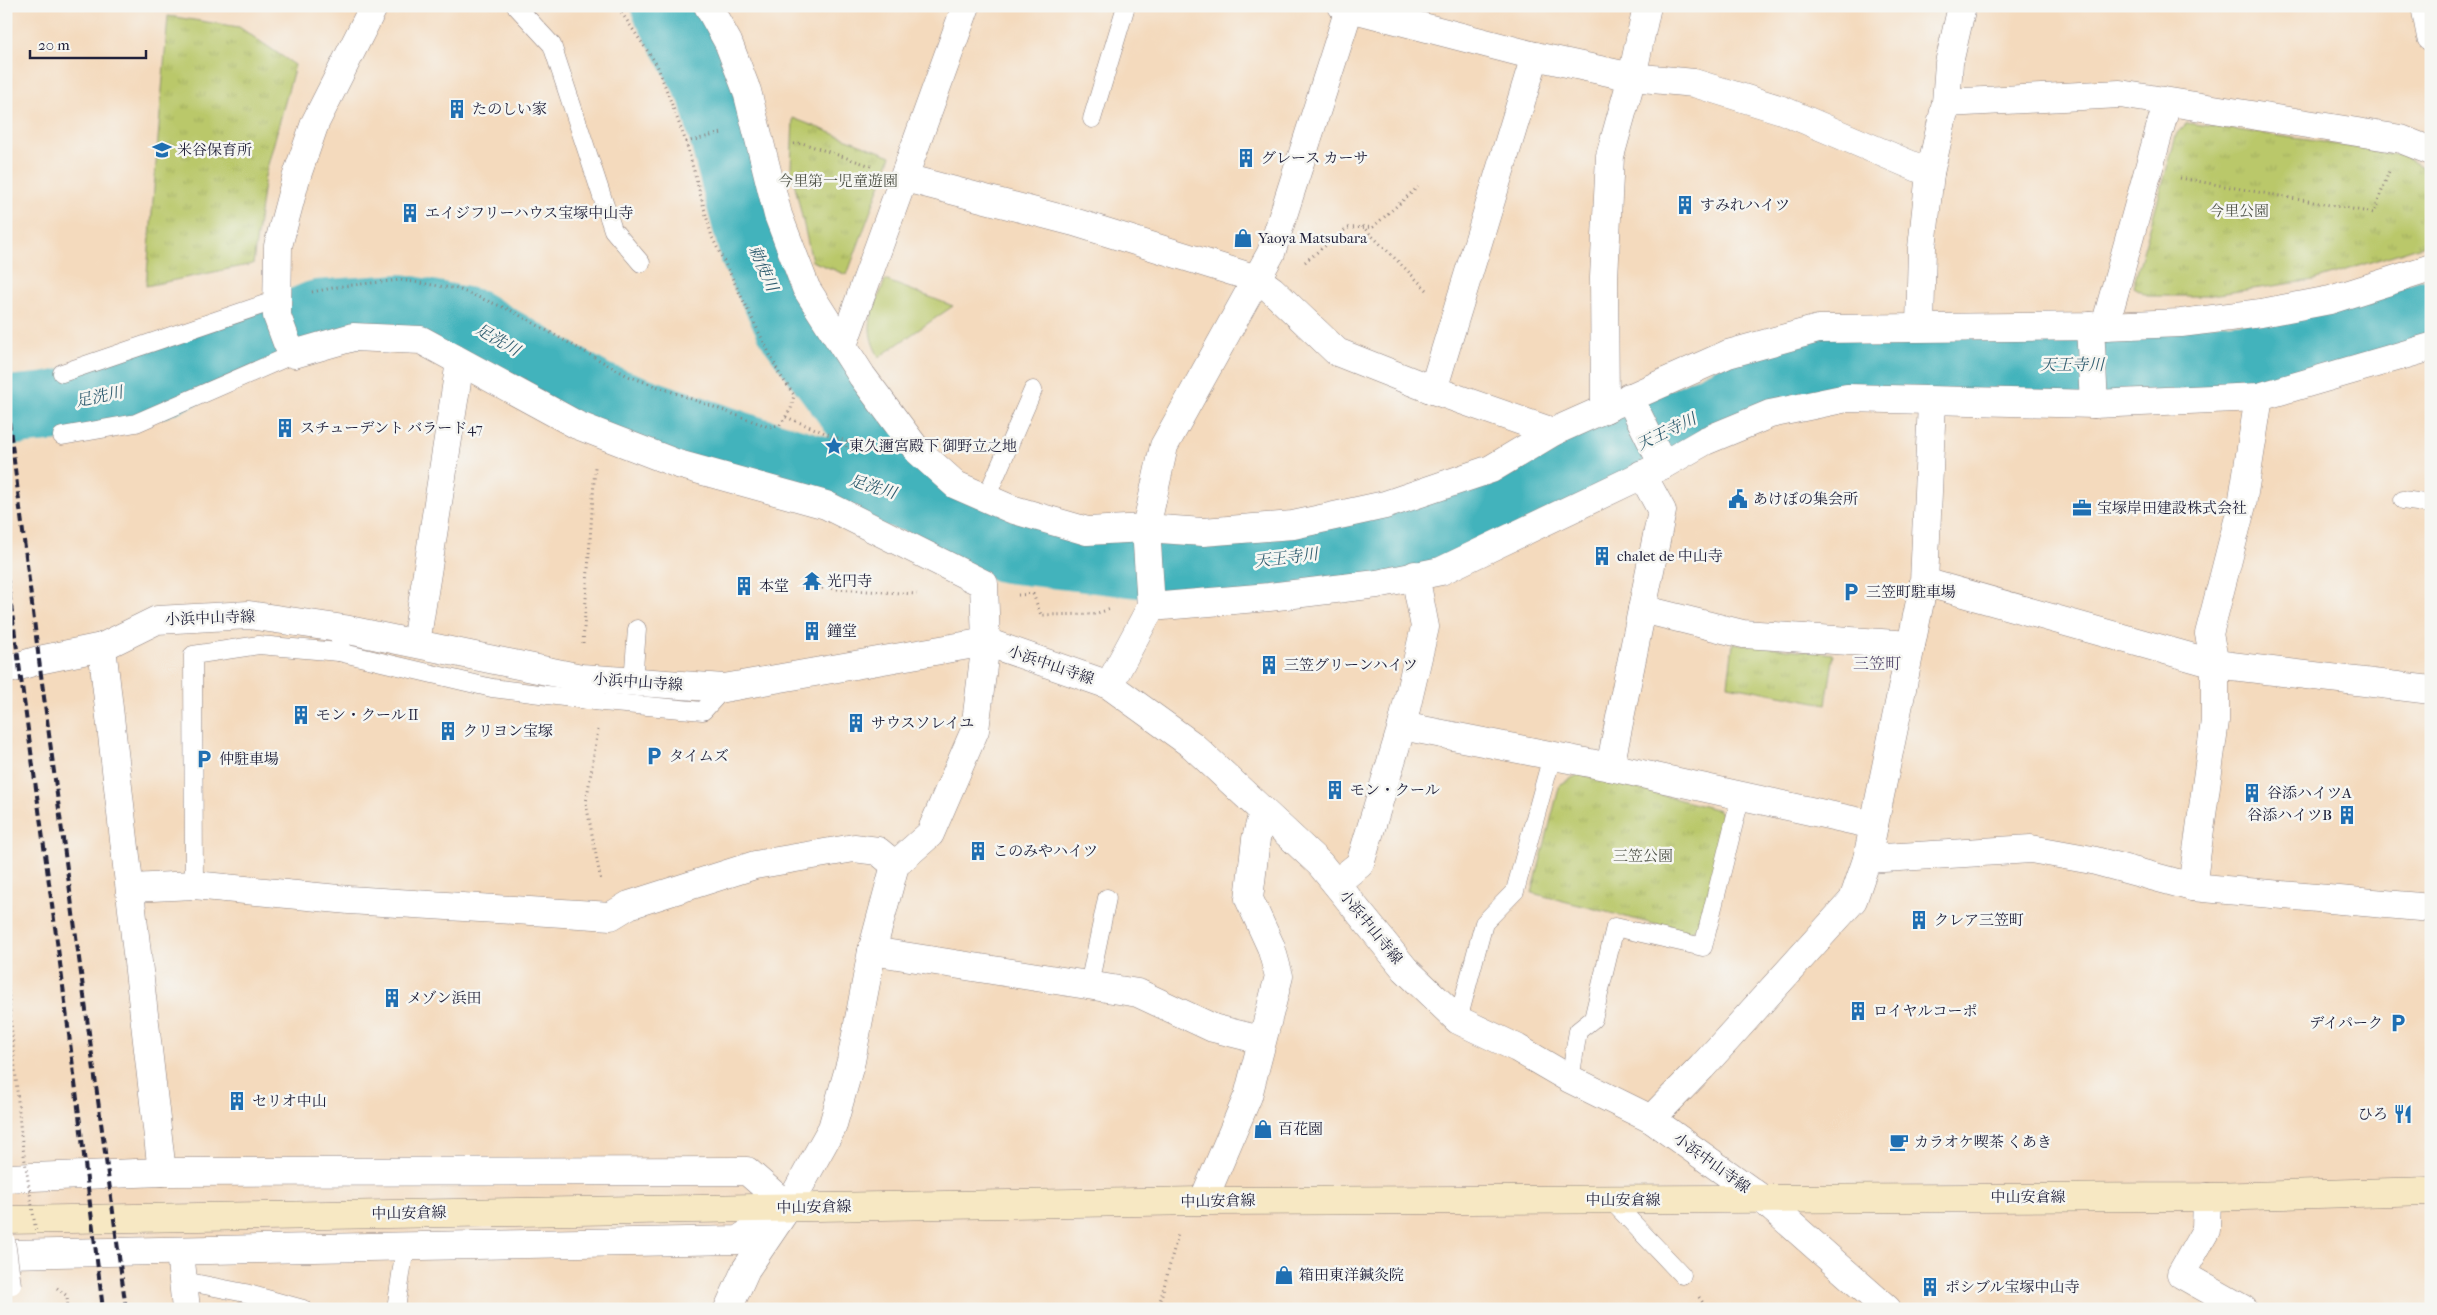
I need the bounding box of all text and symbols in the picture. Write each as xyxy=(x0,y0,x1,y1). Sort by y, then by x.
scale bar xyxy=(30,28,146,60)
text: 20 m xyxy=(38,36,70,54)
building icon: たのしい家 xyxy=(446,98,468,120)
place label: たのしい家 xyxy=(472,100,547,118)
school or university icon: 米谷保育所 xyxy=(151,139,173,161)
place label: 米谷保育所 xyxy=(177,141,252,159)
building icon: グレース カーサ xyxy=(1235,147,1257,169)
place label: グレース カーサ xyxy=(1261,149,1368,167)
park label: 今里第一児童遊園 xyxy=(778,172,898,190)
building icon: すみれハイツ xyxy=(1674,194,1696,216)
place label: すみれハイツ xyxy=(1700,196,1790,214)
building icon: エイジフリーハウス宝塚中山寺 xyxy=(399,202,421,224)
park label: 今里公園 xyxy=(2209,202,2269,220)
place label: エイジフリーハウス宝塚中山寺 xyxy=(425,204,633,222)
shop icon: Yaoya Matsubara xyxy=(1232,227,1254,249)
place label: Yaoya Matsubara xyxy=(1257,229,1368,247)
water label: 勅使川 xyxy=(745,242,783,296)
water label: 足洗川 xyxy=(472,319,525,361)
water label: 天王寺川 xyxy=(2040,355,2106,374)
water label: 足洗川 xyxy=(74,382,127,411)
water label: 天王寺川 xyxy=(1633,408,1701,454)
building icon: スチューデント バラード47 xyxy=(274,417,296,439)
place label: スチューデント バラード47 xyxy=(300,419,483,437)
place icon: 東久邇宮殿下 御野立之地 xyxy=(823,435,845,457)
place label: 東久邇宮殿下 御野立之地 xyxy=(849,437,1017,455)
water label: 足洗川 xyxy=(847,470,900,503)
public building icon: あけぼの集会所 xyxy=(1727,488,1749,510)
place label: あけぼの集会所 xyxy=(1753,490,1858,508)
office icon: 宝塚岸田建設株式会社 xyxy=(2071,497,2093,519)
place label: 宝塚岸田建設株式会社 xyxy=(2097,499,2247,517)
water label: 天王寺川 xyxy=(1253,544,1321,571)
building icon: chalet de 中山寺 xyxy=(1591,545,1613,567)
place label: chalet de 中山寺 xyxy=(1617,547,1723,565)
temple icon: 光円寺 xyxy=(801,570,823,592)
place label: 光円寺 xyxy=(827,572,872,590)
building icon: 本堂 xyxy=(733,575,755,597)
place label: 本堂 xyxy=(759,577,789,595)
parking icon: 三笠町駐車場 xyxy=(1840,581,1862,603)
place label: 三笠町駐車場 xyxy=(1866,583,1956,601)
street label: 小浜中山寺線 xyxy=(165,607,255,629)
building icon: 鐘堂 xyxy=(801,620,823,642)
place label: 鐘堂 xyxy=(827,622,857,640)
street label: 小浜中山寺線 xyxy=(1006,642,1096,688)
building icon: 三笠グリーンハイツ xyxy=(1258,654,1280,676)
district label: 三笠町 xyxy=(1853,654,1901,673)
place label: 三笠グリーンハイツ xyxy=(1284,656,1418,674)
street label: 小浜中山寺線 xyxy=(592,670,684,694)
building icon: モン・クールⅡ xyxy=(290,704,312,726)
place label: モン・クールⅡ xyxy=(316,706,421,724)
building icon: サウスソレイユ xyxy=(845,712,867,734)
place label: サウスソレイユ xyxy=(871,714,974,732)
building icon: クリヨン宝塚 xyxy=(437,720,459,742)
place label: クリヨン宝塚 xyxy=(463,722,553,740)
parking icon: タイムズ xyxy=(643,745,665,767)
place label: タイムズ xyxy=(669,747,729,765)
parking icon: 仲駐車場 xyxy=(193,748,215,770)
place label: 仲駐車場 xyxy=(219,750,279,768)
building icon: モン・クール xyxy=(1324,779,1346,801)
place label: モン・クール xyxy=(1350,781,1440,799)
building icon: 谷添ハイツA xyxy=(2241,782,2263,804)
place label: 谷添ハイツA xyxy=(2267,784,2352,802)
building icon: 谷添ハイツB xyxy=(2336,804,2358,826)
place label: 谷添ハイツB xyxy=(2247,806,2332,824)
building icon: このみやハイツ xyxy=(967,840,989,862)
place label: このみやハイツ xyxy=(993,842,1098,860)
park label: 三笠公園 xyxy=(1613,847,1673,865)
street label: 小浜中山寺線 xyxy=(1336,886,1406,968)
building icon: クレア三笠町 xyxy=(1908,909,1930,931)
place label: クレア三笠町 xyxy=(1934,911,2024,929)
building icon: メゾン浜田 xyxy=(381,987,403,1009)
place label: メゾン浜田 xyxy=(407,989,482,1007)
building icon: ロイヤルコーポ xyxy=(1847,1000,1869,1022)
place label: ロイヤルコーポ xyxy=(1873,1002,1977,1020)
parking icon: デイパーク xyxy=(2387,1012,2409,1034)
place label: デイパーク xyxy=(2309,1014,2383,1032)
building icon: セリオ中山 xyxy=(226,1090,248,1112)
place label: セリオ中山 xyxy=(252,1092,327,1110)
restaurant icon: ひろ xyxy=(2392,1103,2414,1125)
place label: ひろ xyxy=(2358,1105,2388,1123)
shop icon: 百花園 xyxy=(1252,1118,1274,1140)
place label: 百花園 xyxy=(1278,1120,1323,1138)
street label: 小浜中山寺線 xyxy=(1670,1129,1754,1197)
cafe icon: カラオケ喫茶 くあき xyxy=(1888,1131,1910,1153)
place label: カラオケ喫茶 くあき xyxy=(1914,1133,2052,1151)
street label: 中山安倉線 xyxy=(1990,1188,2066,1206)
street label: 中山安倉線 xyxy=(1180,1191,1256,1211)
street label: 中山安倉線 xyxy=(1585,1191,1661,1209)
street label: 中山安倉線 xyxy=(776,1197,852,1217)
street label: 中山安倉線 xyxy=(371,1203,447,1223)
shop icon: 箱田東洋鍼灸院 xyxy=(1273,1264,1295,1286)
place label: 箱田東洋鍼灸院 xyxy=(1299,1266,1404,1284)
building icon: ポシブル宝塚中山寺 xyxy=(1919,1276,1941,1298)
place label: ポシブル宝塚中山寺 xyxy=(1945,1278,2079,1296)

